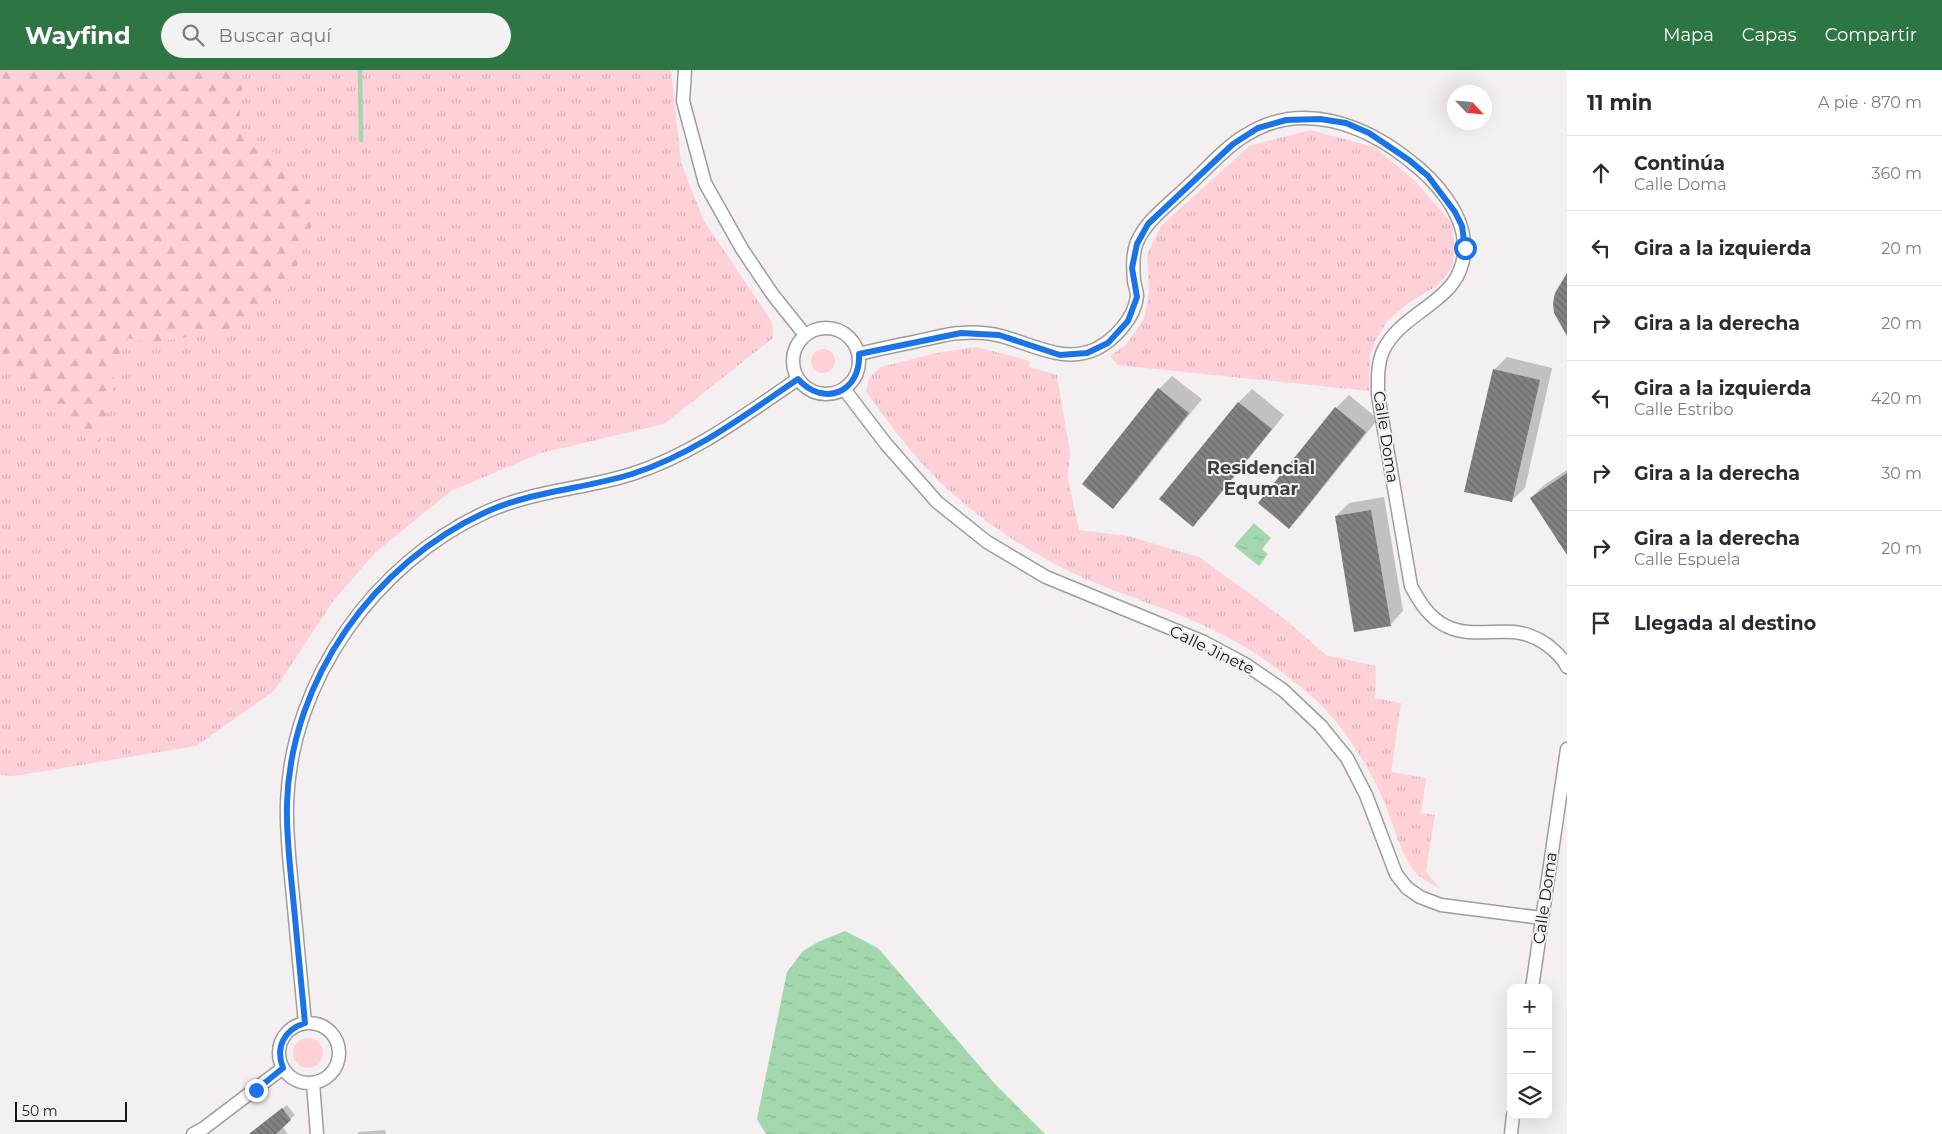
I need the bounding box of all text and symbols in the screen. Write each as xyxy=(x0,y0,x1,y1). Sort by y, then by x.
search box xyxy=(161,13,511,58)
text: Wayfind xyxy=(25,21,131,50)
icon: search xyxy=(179,21,207,49)
text: Buscar aquí xyxy=(219,24,331,47)
text: Mapa xyxy=(1663,24,1714,46)
text: Capas xyxy=(1742,24,1797,46)
text: Compartir xyxy=(1825,24,1917,46)
north arrow xyxy=(1447,85,1492,130)
text: 11 min xyxy=(1587,90,1652,115)
text: A pie · 870 m xyxy=(1818,93,1922,112)
text: Continúa xyxy=(1634,152,1725,175)
icon: ahead xyxy=(1587,159,1615,187)
text: 360 m xyxy=(1871,164,1922,183)
text: Calle Doma xyxy=(1634,175,1727,194)
icon: left xyxy=(1587,234,1615,262)
route start xyxy=(1454,237,1477,260)
text: Gira a la izquierda xyxy=(1634,237,1812,260)
text: 20 m xyxy=(1881,239,1922,258)
icon: right xyxy=(1587,309,1615,337)
text: Gira a la derecha xyxy=(1634,312,1800,335)
text: 20 m xyxy=(1881,314,1922,333)
text: Gira a la izquierda xyxy=(1634,377,1812,400)
icon: left xyxy=(1587,384,1615,412)
text: 420 m xyxy=(1871,389,1922,408)
street label: Calle Doma xyxy=(1369,390,1403,484)
text: Calle Estribo xyxy=(1634,400,1734,419)
district label: Residencial Equmar xyxy=(1207,457,1315,500)
icon: right xyxy=(1587,459,1615,487)
text: Gira a la derecha xyxy=(1634,462,1800,485)
text: 30 m xyxy=(1881,464,1922,483)
text: Gira a la derecha xyxy=(1634,527,1800,550)
icon: right xyxy=(1587,534,1615,562)
text: 20 m xyxy=(1881,539,1922,558)
text: Calle Espuela xyxy=(1634,550,1741,569)
icon: arrive xyxy=(1587,609,1615,637)
text: Llegada al destino xyxy=(1634,612,1816,635)
street label: Calle Jinete xyxy=(1167,621,1257,679)
street label: Calle Doma xyxy=(1529,851,1561,945)
map controls xyxy=(1507,984,1552,1119)
button: + xyxy=(1507,984,1552,1029)
button: − xyxy=(1507,1029,1552,1074)
button: layers xyxy=(1507,1074,1552,1119)
route end xyxy=(245,1079,268,1102)
scale bar xyxy=(15,1099,128,1122)
text: 50 m xyxy=(22,1102,58,1120)

